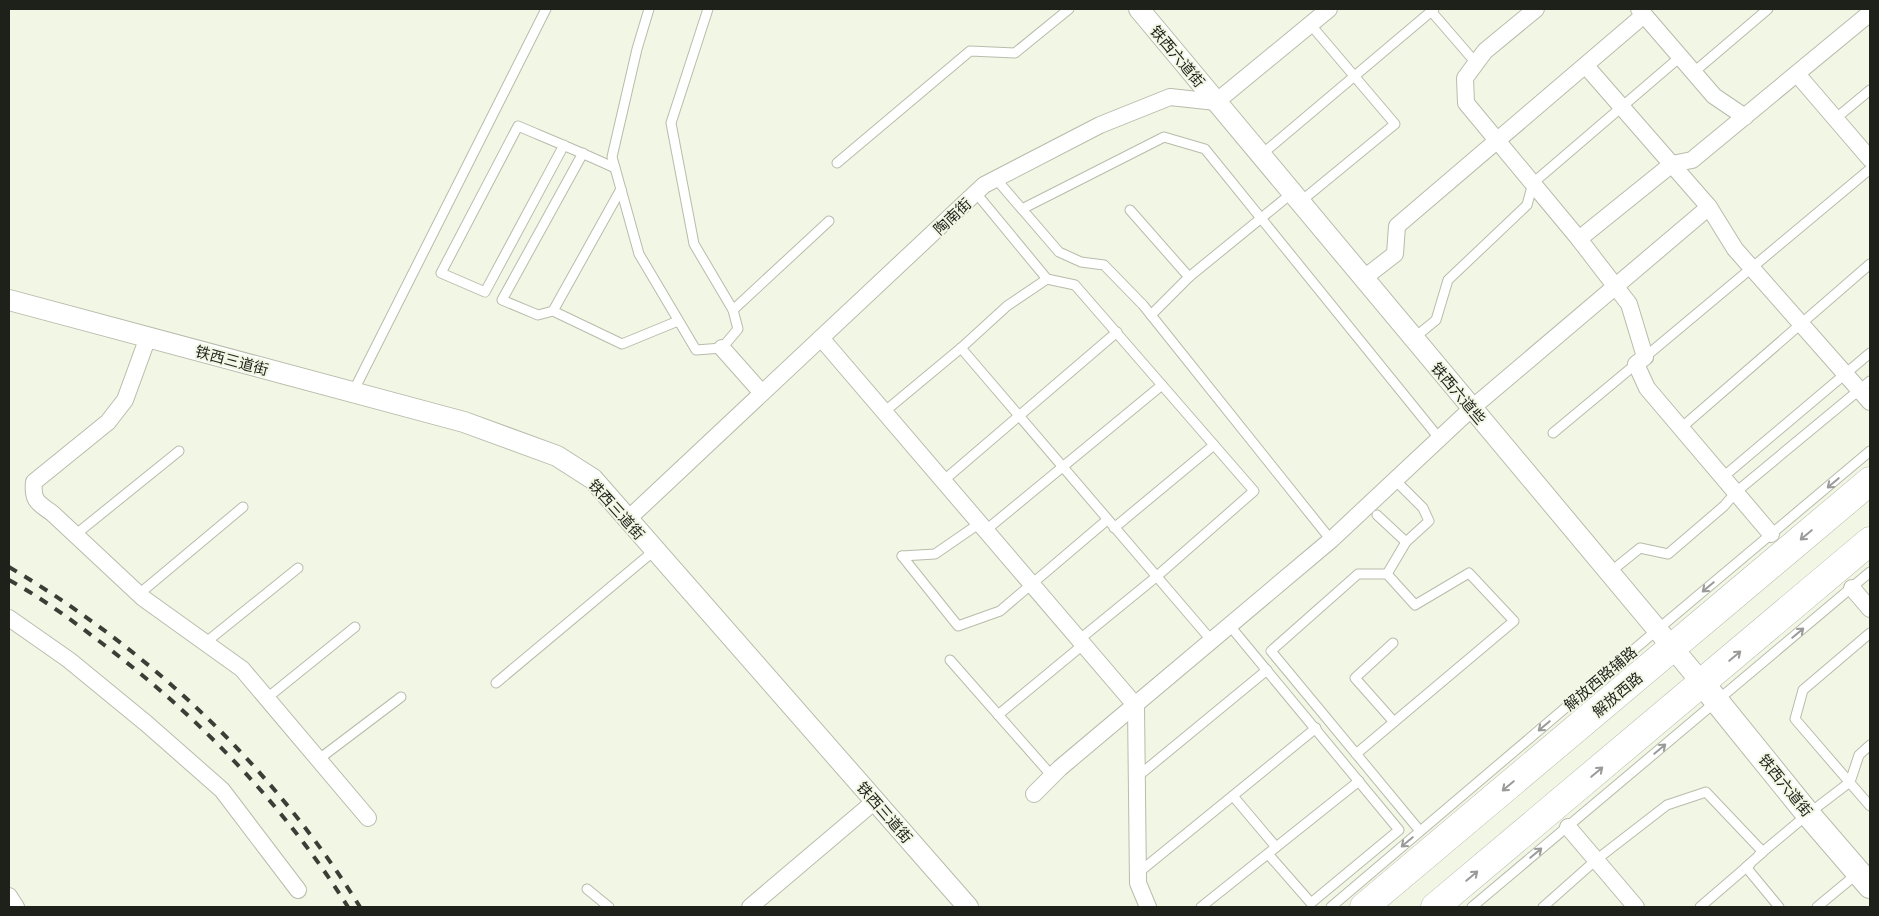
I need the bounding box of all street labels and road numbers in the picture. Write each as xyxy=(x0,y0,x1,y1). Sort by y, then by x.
street label: 铁西六道街 xyxy=(1147,21,1209,91)
street label: 陶南街 xyxy=(929,194,975,238)
street label: 铁西三道街 xyxy=(193,342,271,378)
street label: 铁西六道些 xyxy=(1428,358,1490,428)
street label: 铁西三道街 xyxy=(585,475,649,543)
street label: 解放西路辅路 xyxy=(1560,642,1640,714)
street label: 解放西路 xyxy=(1588,668,1646,720)
street label: 铁西六道街 xyxy=(1755,750,1817,820)
street label: 铁西三道街 xyxy=(854,778,916,846)

